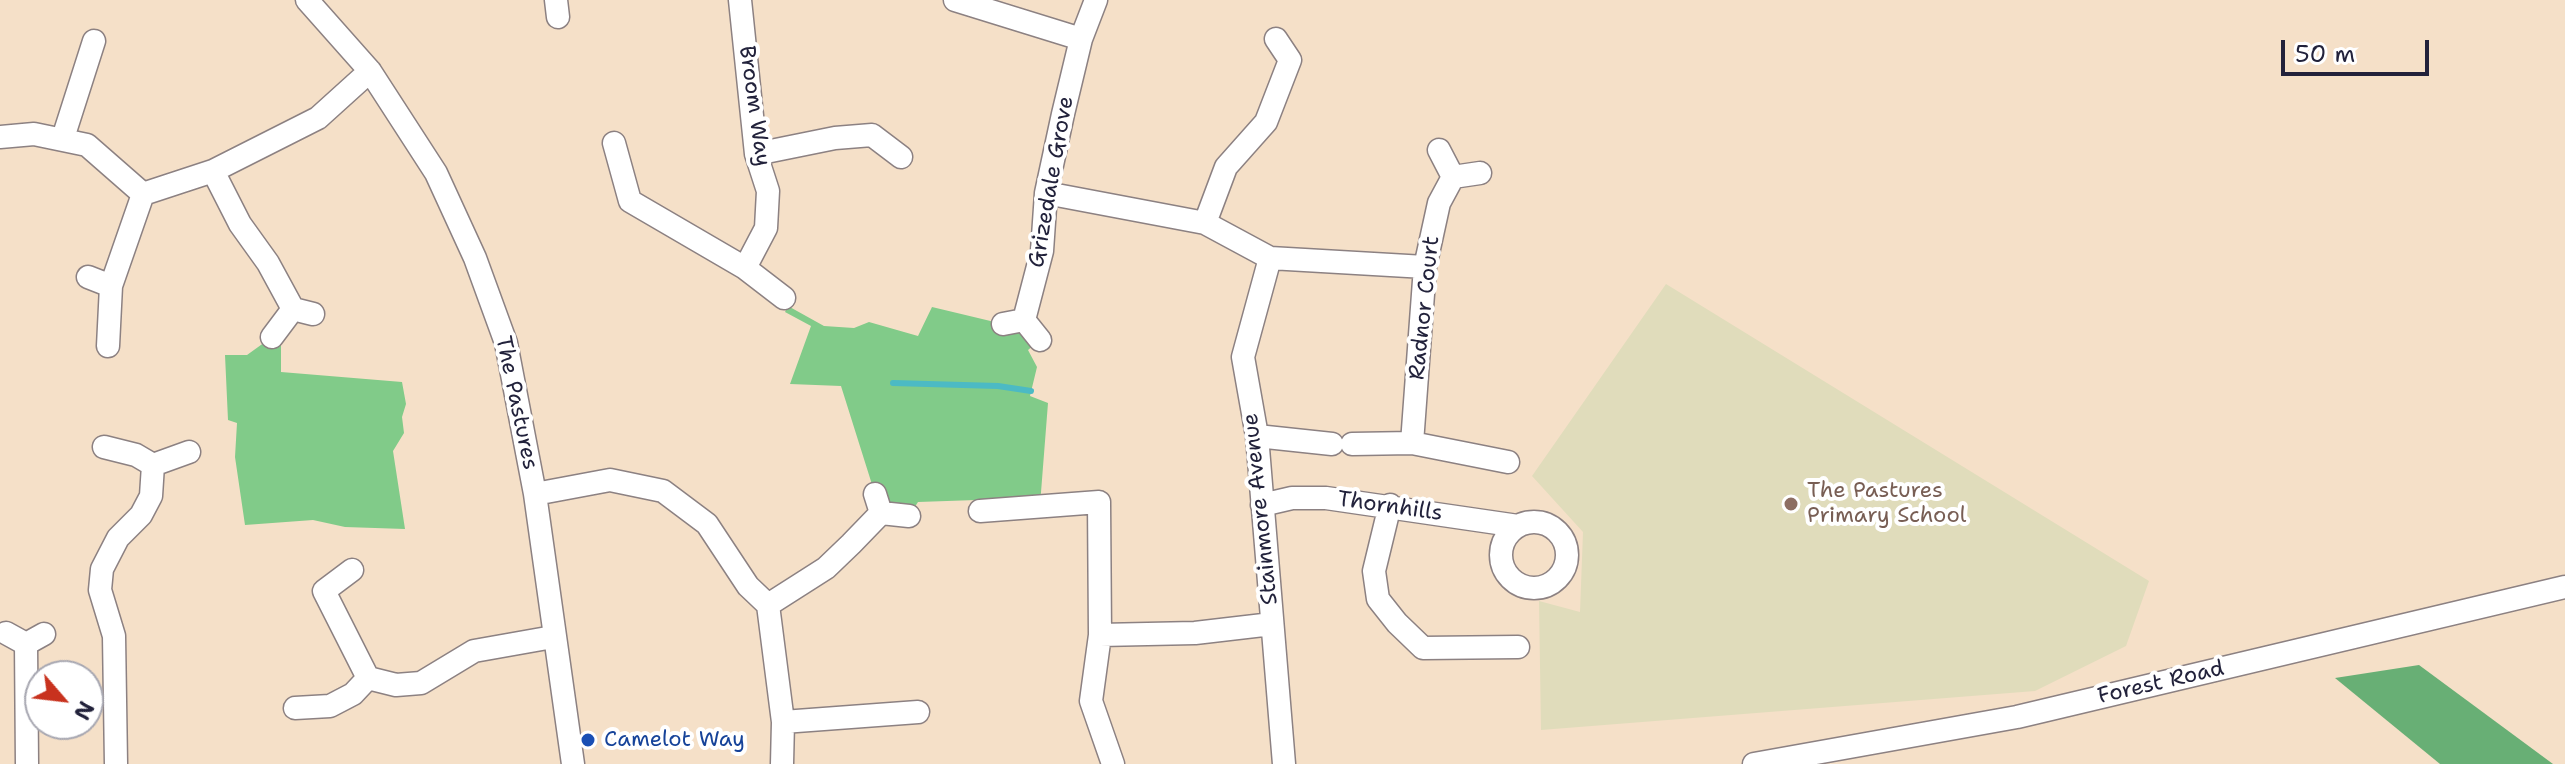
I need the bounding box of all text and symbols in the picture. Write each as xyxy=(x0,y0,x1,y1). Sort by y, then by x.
scale bar xyxy=(2285,24,2433,74)
text: 50 m xyxy=(2295,38,2355,70)
street label: Broom Way xyxy=(732,44,776,168)
street label: Grizedale Grove xyxy=(1024,94,1080,270)
street label: Radnor Court xyxy=(1404,235,1446,381)
street label: The Pastures xyxy=(489,334,543,472)
street label: Stainmore Avenue xyxy=(1238,412,1284,606)
place label: The Pastures Primary School xyxy=(1807,478,1966,530)
street label: Thornhills xyxy=(1336,487,1444,527)
marker: The Pastures Primary School xyxy=(1782,495,1800,513)
street label: Forest Road xyxy=(2095,656,2227,710)
north arrow xyxy=(24,660,104,740)
text: N xyxy=(67,696,101,725)
place label: Camelot Way xyxy=(604,727,745,753)
marker: Camelot Way xyxy=(579,731,597,749)

